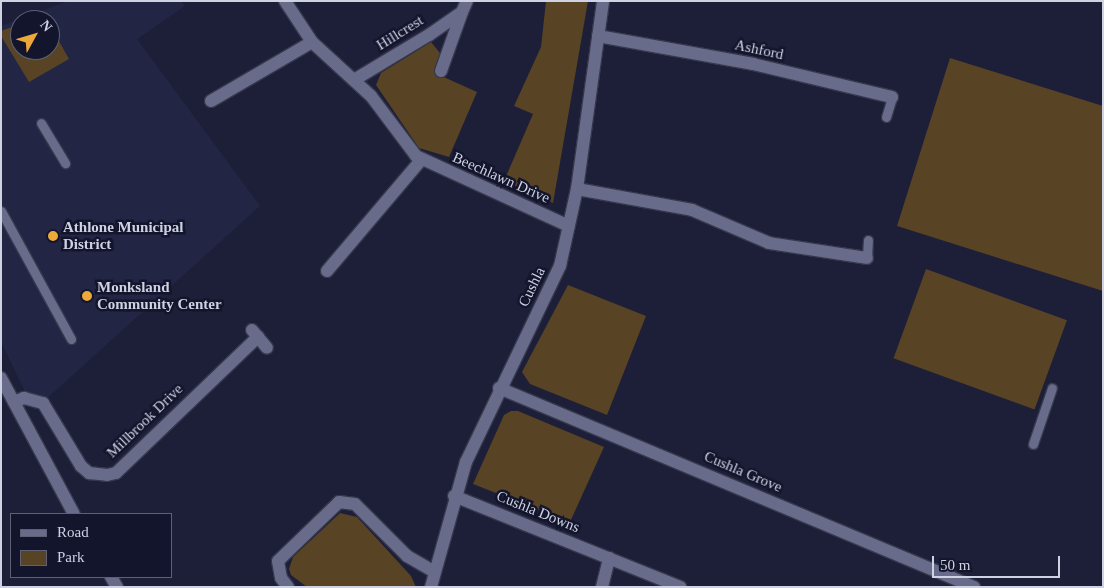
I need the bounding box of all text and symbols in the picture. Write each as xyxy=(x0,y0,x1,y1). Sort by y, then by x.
north arrow xyxy=(10,10,60,60)
street label: Hillcrest xyxy=(373,12,427,54)
text: N xyxy=(37,17,55,35)
street label: Ashford xyxy=(733,36,785,64)
street label: Beechlawn Drive xyxy=(450,149,552,207)
place label: Athlone Municipal District xyxy=(63,218,183,253)
marker: Athlone Municipal District xyxy=(47,230,59,242)
street label: Cushla xyxy=(515,264,549,310)
place label: Monksland Community Center xyxy=(97,278,222,313)
marker: Monksland Community Center xyxy=(81,290,93,302)
street label: Millbrook Drive xyxy=(103,380,187,462)
street label: Cushla Grove xyxy=(701,448,785,496)
street label: Cushla Downs xyxy=(494,487,582,537)
legend xyxy=(10,513,172,578)
text: Road xyxy=(57,524,89,540)
scale bar xyxy=(934,546,1062,578)
text: Park xyxy=(57,549,85,565)
text: 50 m xyxy=(940,557,970,573)

